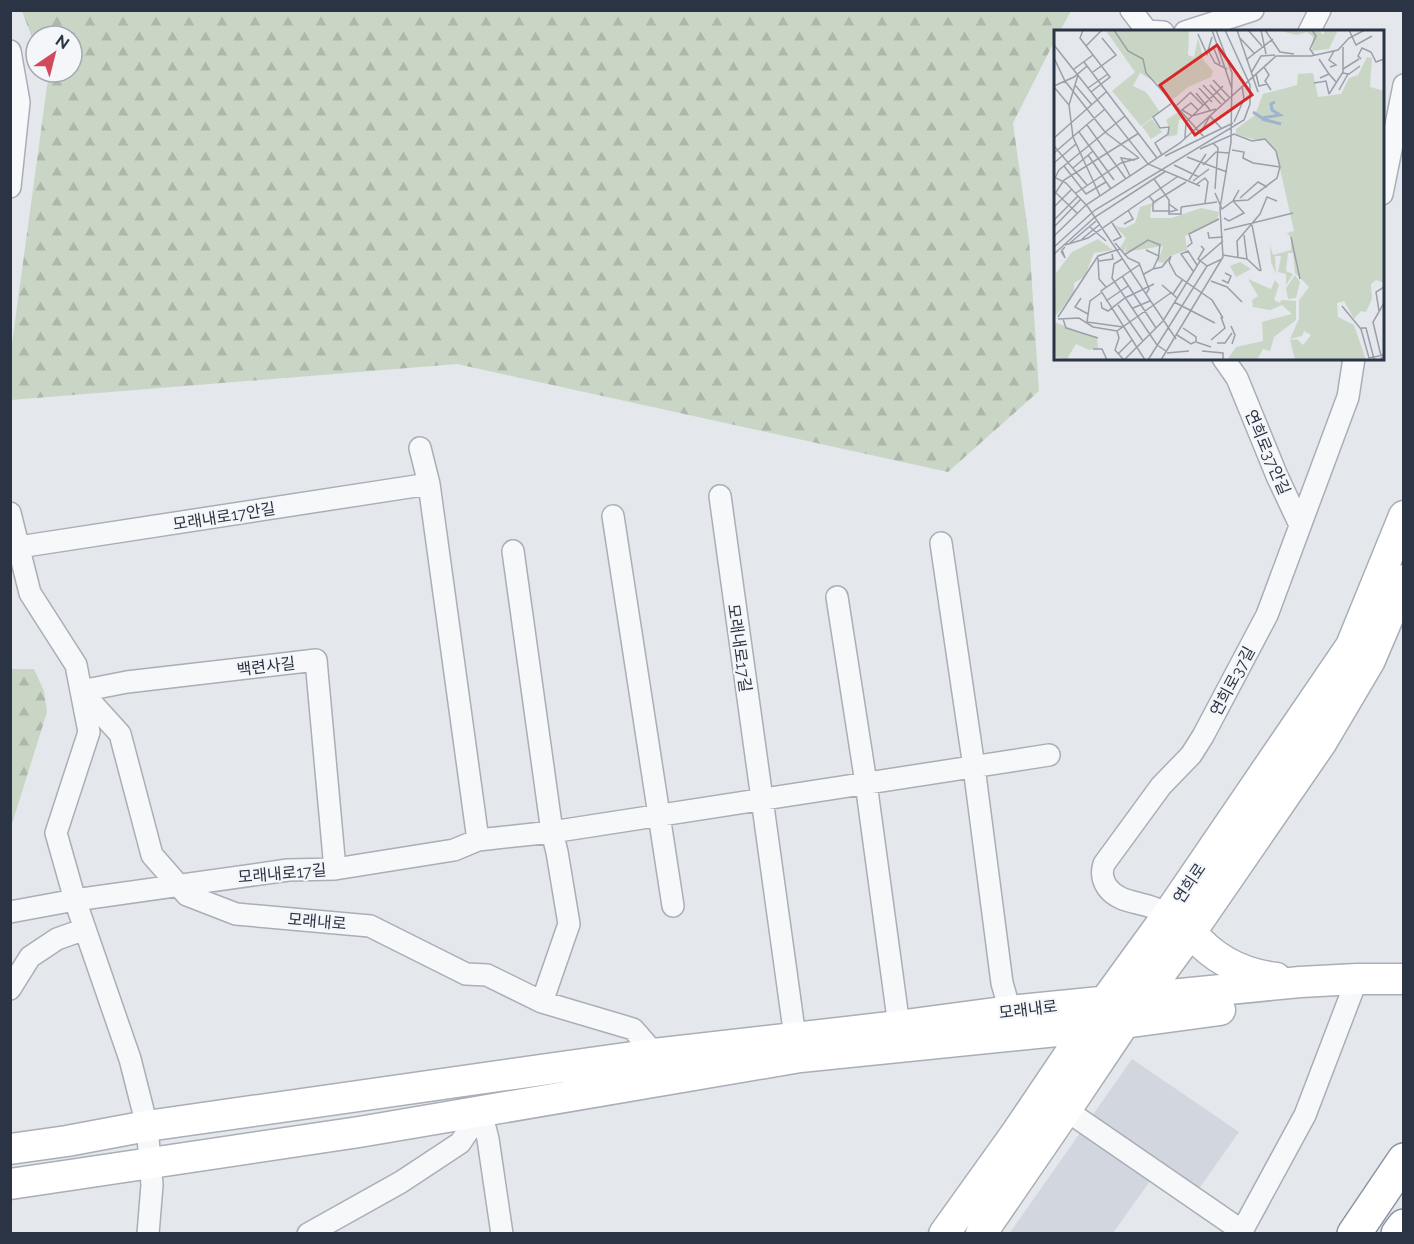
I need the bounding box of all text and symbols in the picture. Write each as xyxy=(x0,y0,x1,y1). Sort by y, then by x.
north arrow xyxy=(24,24,84,84)
inset map xyxy=(1054,30,1384,360)
text: N xyxy=(52,31,73,53)
street label: 연희로37안길 xyxy=(1241,407,1294,498)
street label: 모래내로17안길 xyxy=(171,499,277,534)
street label: 모래내로17길 xyxy=(724,603,755,693)
street label: 연희로37길 xyxy=(1206,643,1259,719)
street label: 백련사길 xyxy=(236,653,296,680)
street label: 연희로 xyxy=(1169,859,1210,907)
street label: 모래내로17길 xyxy=(237,860,327,887)
street label: 모래내로 xyxy=(287,909,347,934)
street label: 모래내로 xyxy=(998,996,1059,1023)

